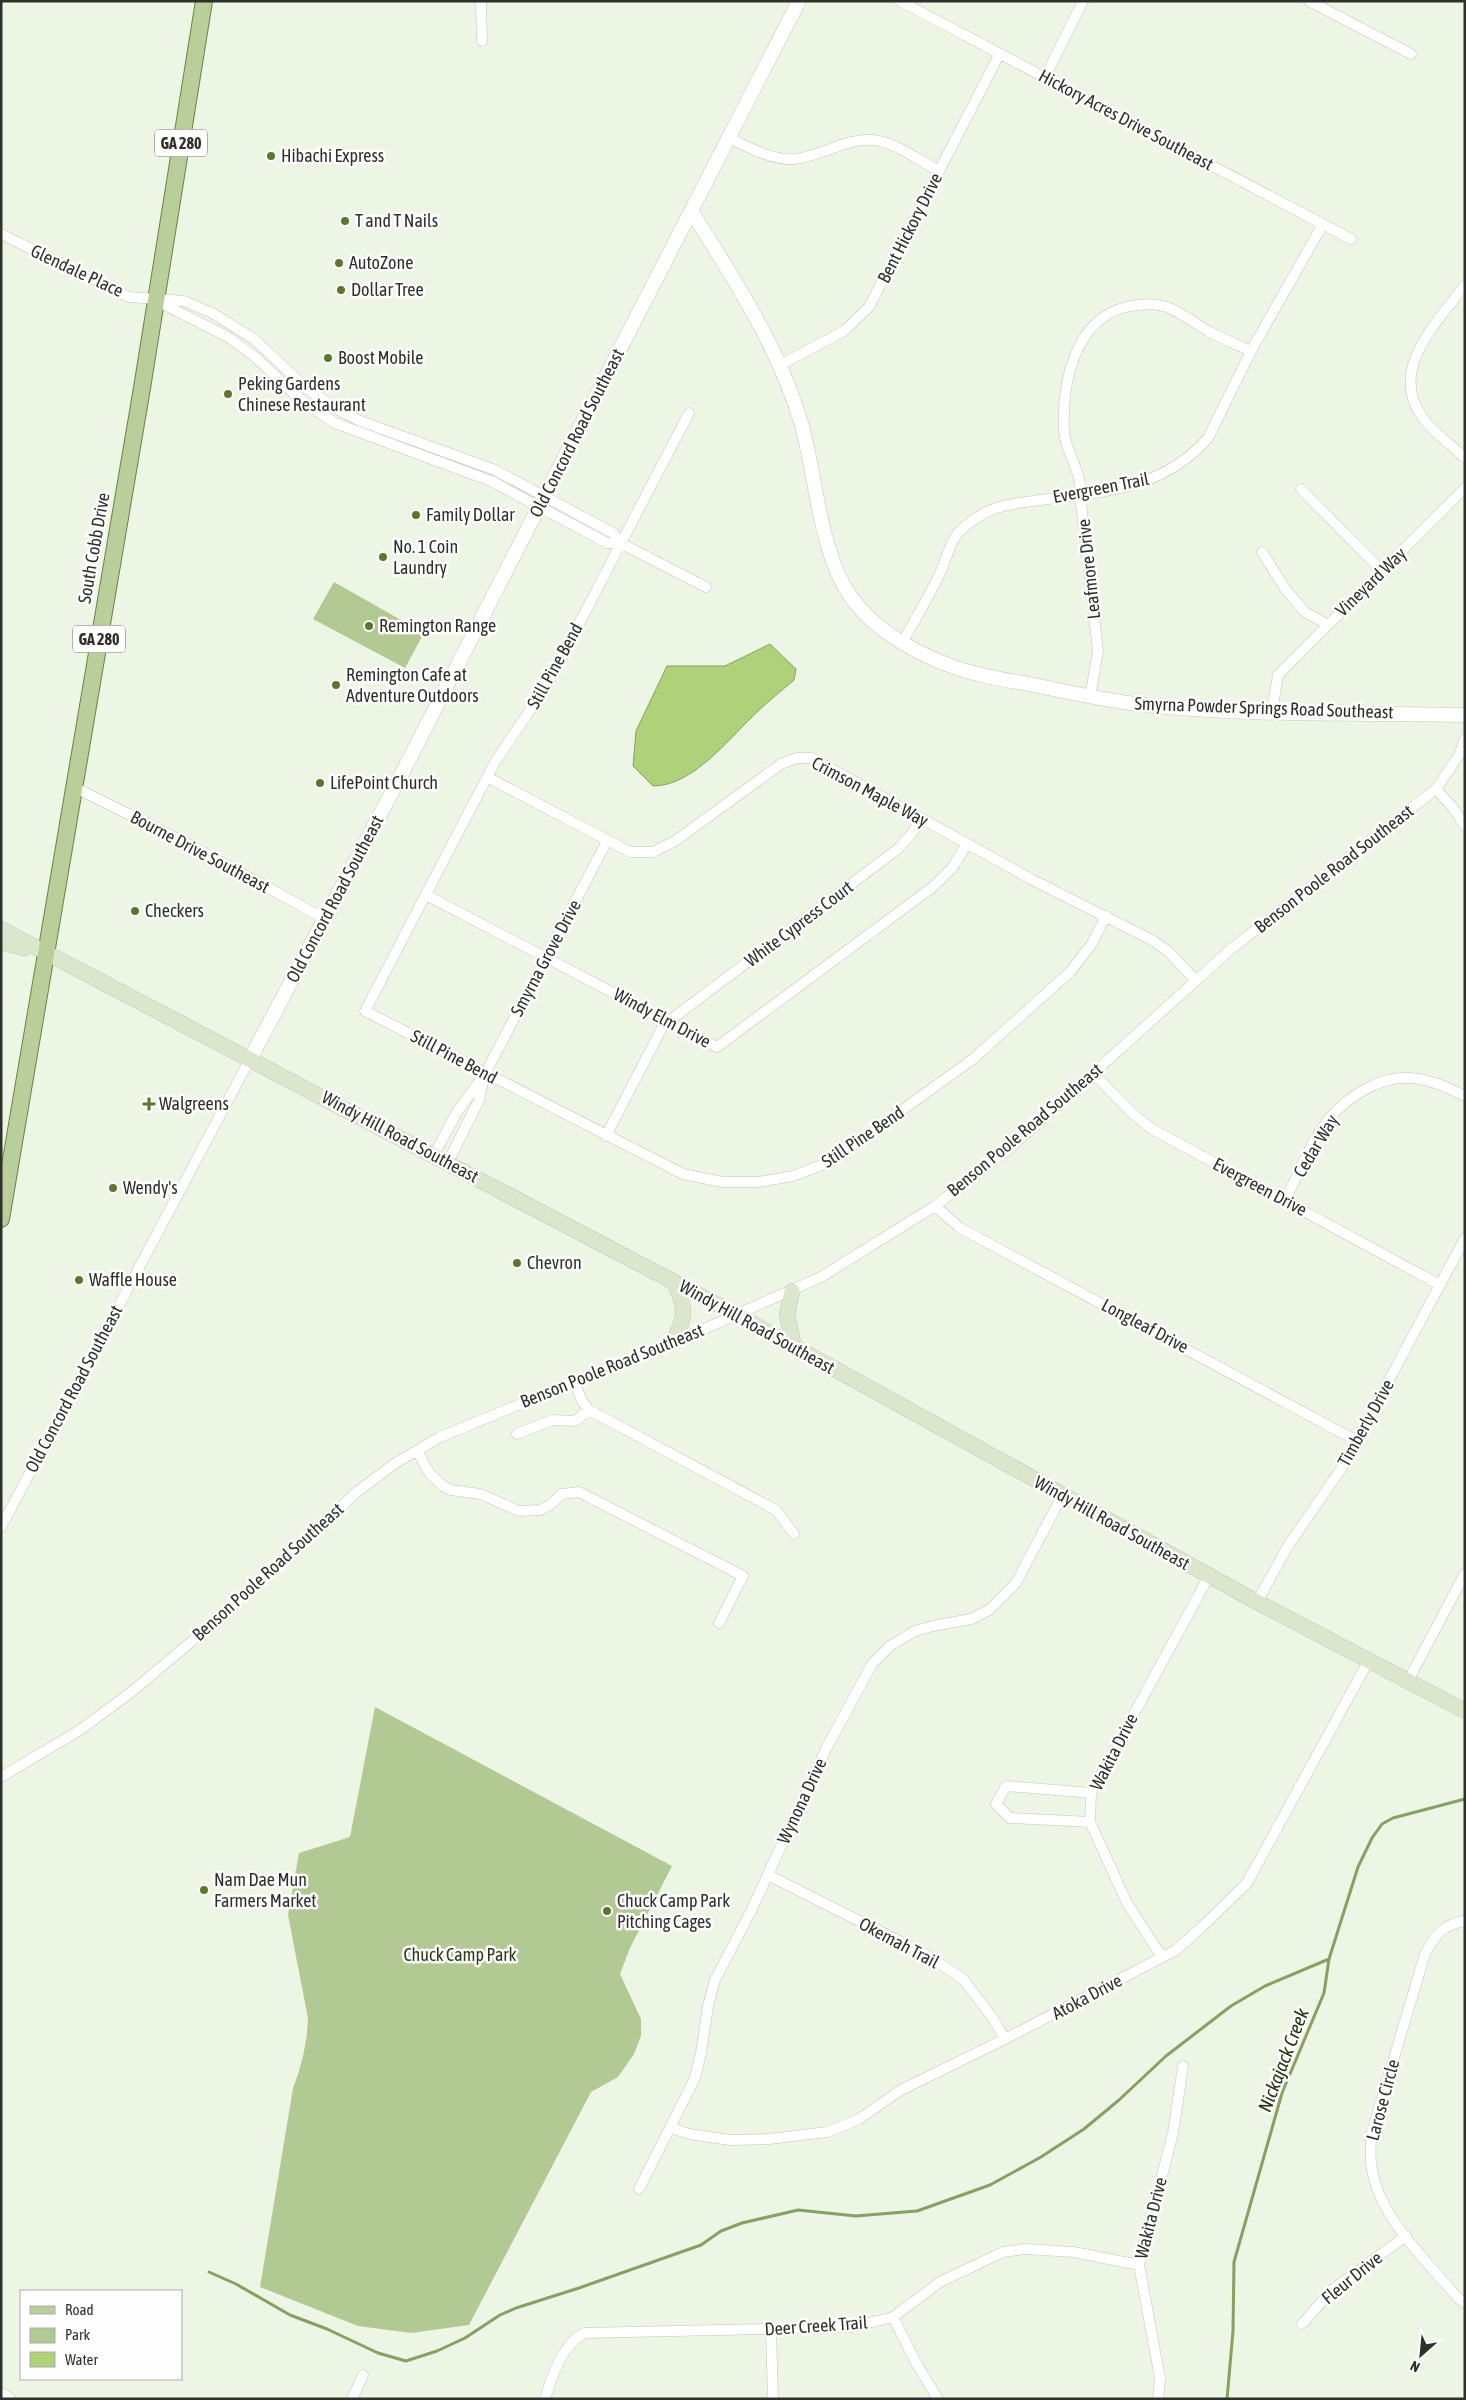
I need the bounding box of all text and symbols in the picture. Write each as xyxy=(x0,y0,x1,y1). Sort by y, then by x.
street label: Hickory Acres Drive Southeast xyxy=(1035,65,1217,174)
road number: GA 280 xyxy=(155,130,207,156)
place label: Hibachi Express xyxy=(281,145,384,166)
marker: Hibachi Express xyxy=(265,150,277,162)
street label: Bent Hickory Drive xyxy=(873,169,946,286)
place label: T and T Nails xyxy=(355,210,438,231)
marker: T and T Nails xyxy=(339,215,351,227)
street label: Glendale Place xyxy=(27,240,127,301)
place label: AutoZone xyxy=(349,252,413,273)
marker: AutoZone xyxy=(333,257,345,269)
place label: Dollar Tree xyxy=(351,279,424,300)
marker: Dollar Tree xyxy=(335,284,347,296)
street label: Old Concord Road Southeast xyxy=(525,345,628,521)
place label: Boost Mobile xyxy=(338,347,423,368)
marker: Boost Mobile xyxy=(322,352,334,364)
place label: Peking Gardens Chinese Restaurant xyxy=(238,373,366,415)
marker: Peking Gardens Chinese Restaurant xyxy=(222,388,234,400)
street label: Evergreen Trail xyxy=(1051,468,1151,507)
street label: South Cobb Drive xyxy=(73,491,114,605)
place label: Family Dollar xyxy=(426,504,515,525)
marker: Family Dollar xyxy=(410,509,422,521)
street label: Leafmore Drive xyxy=(1073,518,1104,620)
place label: No. 1 Coin Laundry xyxy=(393,536,458,578)
street label: Vineyard Way xyxy=(1331,543,1410,620)
marker: No. 1 Coin Laundry xyxy=(377,551,389,563)
place label: Remington Range xyxy=(379,615,496,636)
street label: Still Pine Bend xyxy=(522,619,587,712)
marker: Remington Range xyxy=(363,620,375,632)
road number: GA 280 xyxy=(73,626,125,652)
place label: Remington Cafe at Adventure Outdoors xyxy=(346,664,479,706)
marker: Remington Cafe at Adventure Outdoors xyxy=(330,679,342,691)
street label: Smyrna Powder Springs Road Southeast xyxy=(1134,692,1394,723)
street label: Crimson Maple Way xyxy=(808,752,932,831)
place label: LifePoint Church xyxy=(330,772,438,793)
marker: LifePoint Church xyxy=(314,777,326,789)
street label: Benson Poole Road Southeast xyxy=(1250,800,1417,937)
street label: Bourne Drive Southeast xyxy=(127,806,273,897)
street label: Old Concord Road Southeast xyxy=(282,812,388,986)
street label: White Cypress Court xyxy=(741,876,857,971)
street label: Smyrna Grove Drive xyxy=(506,896,585,1020)
place label: Checkers xyxy=(145,900,204,921)
marker: Checkers xyxy=(129,905,141,917)
street label: Windy Elm Drive xyxy=(610,983,714,1052)
street label: Still Pine Bend xyxy=(407,1025,501,1088)
street label: Benson Poole Road Southeast xyxy=(943,1059,1106,1201)
street label: Windy Hill Road Southeast xyxy=(318,1086,482,1187)
place label: Walgreens xyxy=(159,1093,229,1114)
marker: Walgreens xyxy=(143,1098,155,1110)
street label: Still Pine Bend xyxy=(818,1101,908,1172)
street label: Cedar Way xyxy=(1289,1111,1342,1181)
street label: Evergreen Drive xyxy=(1210,1153,1311,1220)
place label: Wendy's xyxy=(123,1177,178,1198)
marker: Wendy's xyxy=(107,1182,119,1194)
place label: Chevron xyxy=(527,1252,582,1273)
marker: Chevron xyxy=(511,1257,523,1269)
place label: Waffle House xyxy=(89,1269,177,1290)
marker: Waffle House xyxy=(73,1274,85,1286)
street label: Windy Hill Road Southeast xyxy=(676,1275,839,1378)
street label: Longleaf Drive xyxy=(1098,1294,1192,1357)
street label: Old Concord Road Southeast xyxy=(21,1302,127,1476)
street label: Benson Poole Road Southeast xyxy=(517,1319,707,1412)
street label: Timberly Drive xyxy=(1333,1376,1398,1470)
street label: Windy Hill Road Southeast xyxy=(1031,1471,1194,1574)
street label: Benson Poole Road Southeast xyxy=(188,1498,347,1645)
street label: Wakita Drive xyxy=(1085,1710,1142,1794)
street label: Wynona Drive xyxy=(773,1755,831,1847)
place label: Nam Dae Mun Farmers Market xyxy=(214,1869,317,1911)
marker: Nam Dae Mun Farmers Market xyxy=(198,1884,210,1896)
place label: Chuck Camp Park Pitching Cages xyxy=(617,1890,730,1932)
marker: Chuck Camp Park Pitching Cages xyxy=(601,1905,613,1917)
street label: Okemah Trail xyxy=(856,1913,943,1973)
park label: Chuck Camp Park xyxy=(403,1944,517,1965)
street label: Atoka Drive xyxy=(1048,1969,1125,2024)
water label: Nickajack Creek xyxy=(1253,2004,1313,2115)
street label: Larose Circle xyxy=(1362,2057,1403,2143)
street label: Wakita Drive xyxy=(1130,2175,1171,2261)
street label: Fleur Drive xyxy=(1317,2247,1386,2308)
legend xyxy=(20,2290,182,2380)
text: Road xyxy=(65,2301,94,2318)
street label: Deer Creek Trail xyxy=(764,2311,868,2340)
text: Park xyxy=(65,2326,90,2343)
north arrow xyxy=(1396,2330,1446,2380)
text: Water xyxy=(65,2351,98,2368)
text: N xyxy=(1408,2358,1422,2376)

